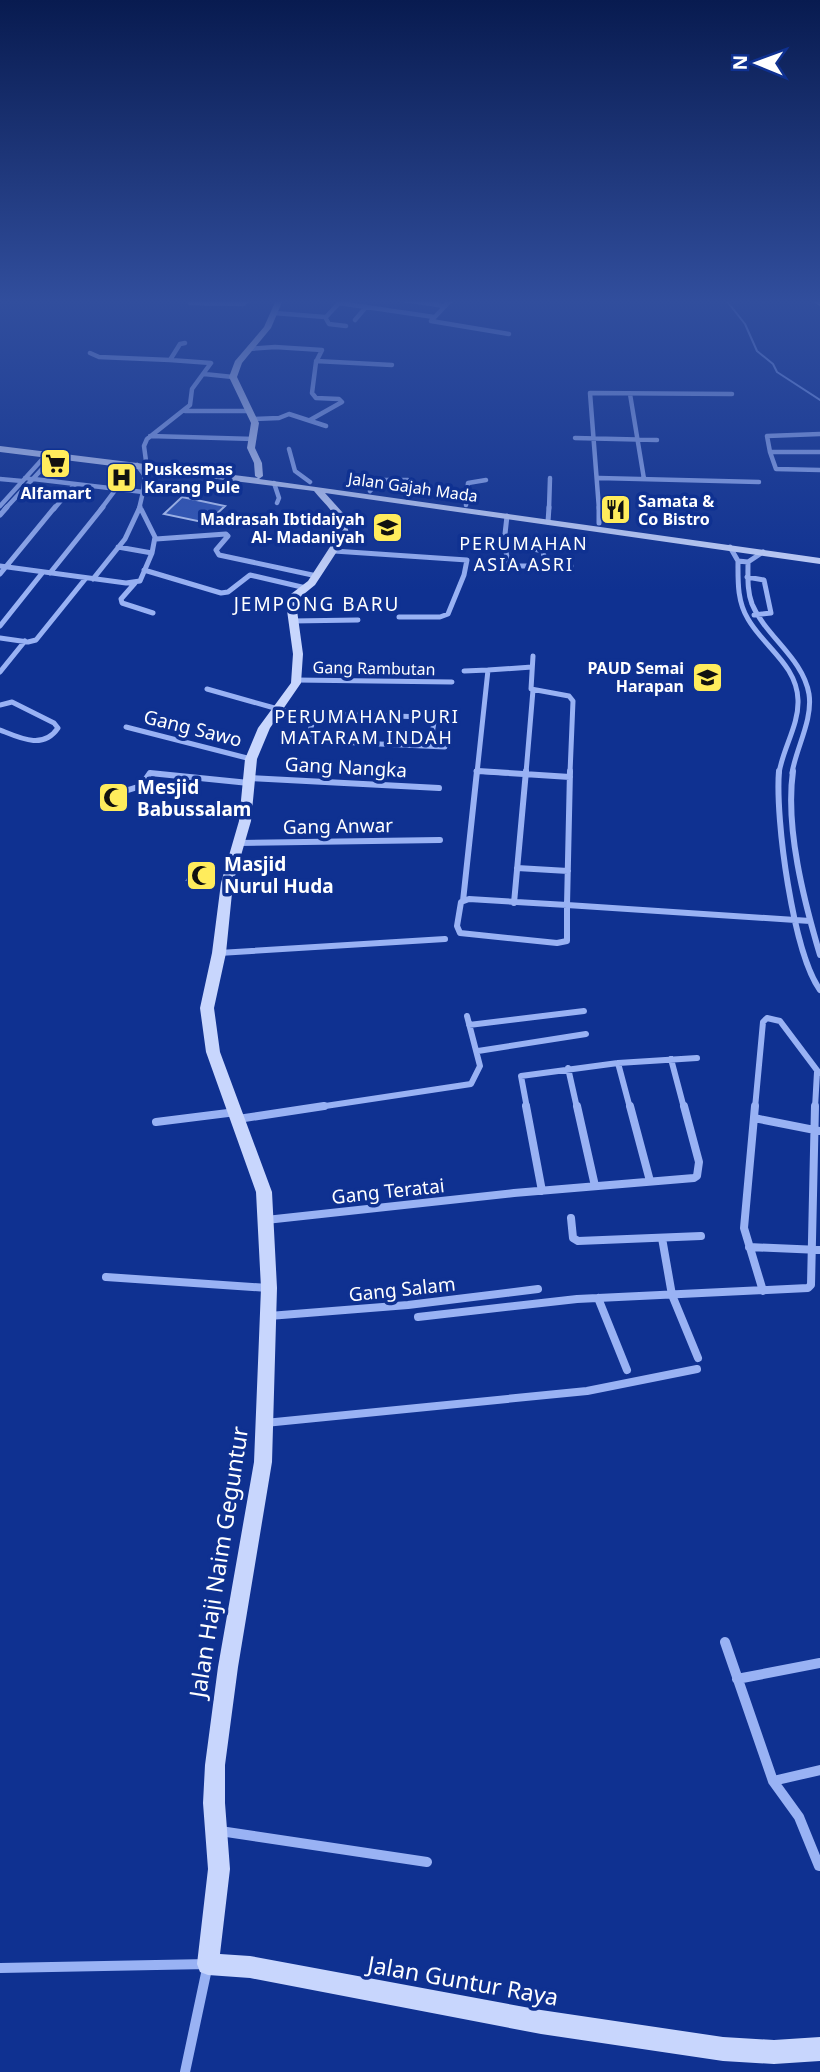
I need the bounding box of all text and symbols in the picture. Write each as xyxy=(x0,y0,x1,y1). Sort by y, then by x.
north arrow xyxy=(722,28,792,98)
text: N xyxy=(727,55,753,71)
supermarket icon: Alfamart xyxy=(39,447,73,481)
place label: Puskesmas Karang Pule xyxy=(144,458,240,498)
hospital icon: Puskesmas Karang Pule xyxy=(104,461,138,495)
street label: Jalan Gajah Mada xyxy=(345,467,479,507)
place label: Alfamart xyxy=(21,482,91,504)
place label: Samata & Co Bistro xyxy=(638,490,714,530)
restaurant icon: Samata & Co Bistro xyxy=(598,493,632,527)
place label: Madrasah Ibtidaiyah Al- Madaniyah xyxy=(200,508,365,548)
school or university icon: Madrasah Ibtidaiyah Al- Madaniyah xyxy=(371,511,405,545)
district label: PERUMAHAN ASIA ASRI xyxy=(459,531,589,576)
district label: JEMPONG BARU xyxy=(232,591,400,617)
street label: Gang Rambutan xyxy=(312,656,436,680)
place label: PAUD Semai Harapan xyxy=(587,657,684,697)
school or university icon: PAUD Semai Harapan xyxy=(690,660,724,694)
street label: Gang Sawo xyxy=(141,703,245,753)
district label: PERUMAHAN PURI MATARAM INDAH xyxy=(274,704,460,749)
street label: Gang Nangka xyxy=(284,751,408,783)
place label: Mesjid Babussalam xyxy=(137,774,251,822)
mosque icon: Mesjid Babussalam xyxy=(97,781,131,815)
street label: Gang Anwar xyxy=(283,812,393,840)
place label: Masjid Nurul Huda xyxy=(224,851,334,899)
mosque icon: Masjid Nurul Huda xyxy=(184,858,218,892)
street label: Gang Teratai xyxy=(330,1172,446,1210)
street label: Gang Salam xyxy=(347,1270,457,1308)
street label: Jalan Haji Naim Geguntur xyxy=(180,1423,255,1702)
street label: Jalan Guntur Raya xyxy=(363,1947,561,2013)

